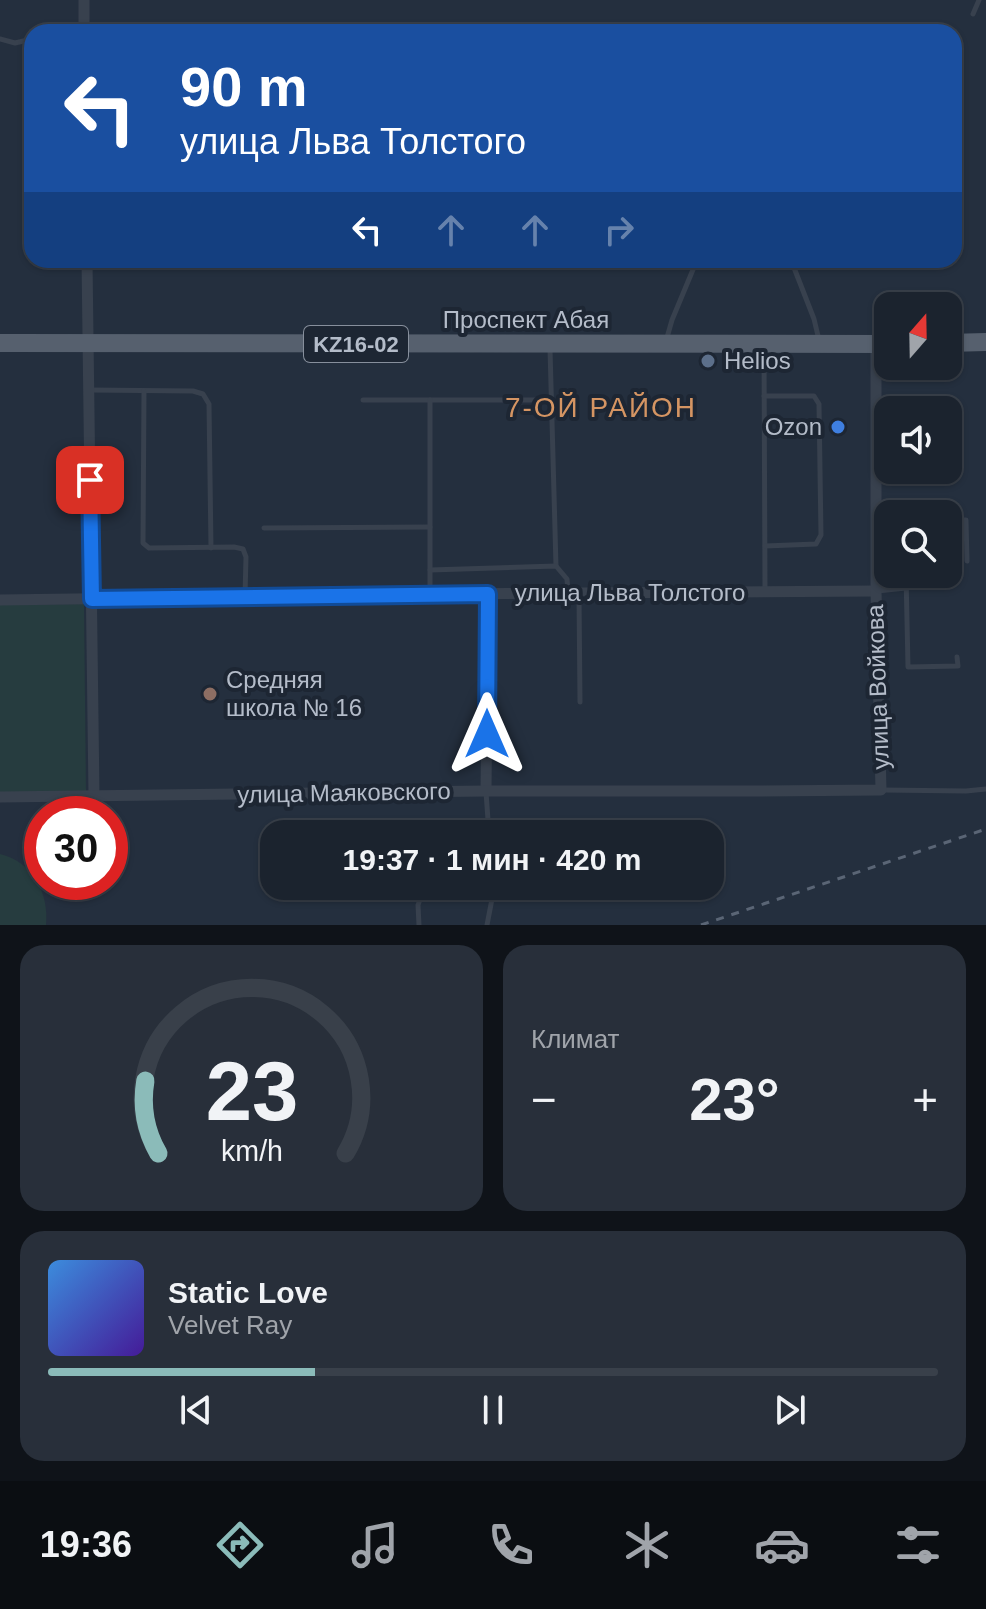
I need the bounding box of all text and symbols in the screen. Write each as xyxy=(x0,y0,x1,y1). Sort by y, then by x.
text: 90 m xyxy=(180,55,308,118)
icon: left xyxy=(48,56,152,160)
text: улица Льва Толстого xyxy=(180,121,526,162)
icon: left xyxy=(345,208,389,252)
icon: ahead xyxy=(429,208,473,252)
icon: ahead xyxy=(513,208,557,252)
icon: right xyxy=(597,208,641,252)
north arrow xyxy=(874,292,962,380)
map controls xyxy=(874,292,962,588)
street label: Проспект Абая xyxy=(443,306,609,333)
road number: KZ16-02 xyxy=(304,326,408,362)
place label: Helios xyxy=(724,347,791,374)
marker: Helios xyxy=(699,352,717,370)
district label: 7-ОЙ РАЙОН xyxy=(505,392,697,423)
button: sound xyxy=(874,396,962,484)
place label: Ozon xyxy=(765,413,822,440)
marker: Ozon xyxy=(829,418,847,436)
pin xyxy=(56,446,124,514)
icon: arrive xyxy=(68,458,112,502)
button: search xyxy=(874,500,962,588)
street label: улица Льва Толстого xyxy=(515,579,745,606)
street label: улица Войкова xyxy=(861,603,894,770)
place label: Средняя школа № 16 xyxy=(226,666,362,721)
marker: Средняя школа № 16 xyxy=(201,685,219,703)
position arrow xyxy=(445,692,529,776)
street label: улица Маяковского xyxy=(237,777,451,808)
speed limit sign: 30 xyxy=(24,796,128,900)
text: 19:37 · 1 мин · 420 m xyxy=(343,843,641,876)
text: Климат xyxy=(531,1024,620,1054)
text: 23 xyxy=(205,1045,298,1138)
text: 23° xyxy=(689,1066,780,1133)
text: − xyxy=(531,1075,557,1124)
text: + xyxy=(912,1075,938,1124)
text: km/h xyxy=(221,1135,282,1167)
text: Static Love xyxy=(168,1276,328,1309)
text: Velvet Ray xyxy=(168,1310,292,1340)
icon: previous xyxy=(174,1388,218,1432)
icon: pause xyxy=(471,1388,515,1432)
icon: next xyxy=(768,1388,812,1432)
icon: directions xyxy=(212,1517,268,1573)
icon: music xyxy=(347,1517,403,1573)
icon: phone xyxy=(483,1517,539,1573)
icon: climate xyxy=(619,1517,675,1573)
icon: car xyxy=(754,1517,810,1573)
icon: filters xyxy=(890,1517,946,1573)
text: 19:36 xyxy=(40,1524,132,1565)

